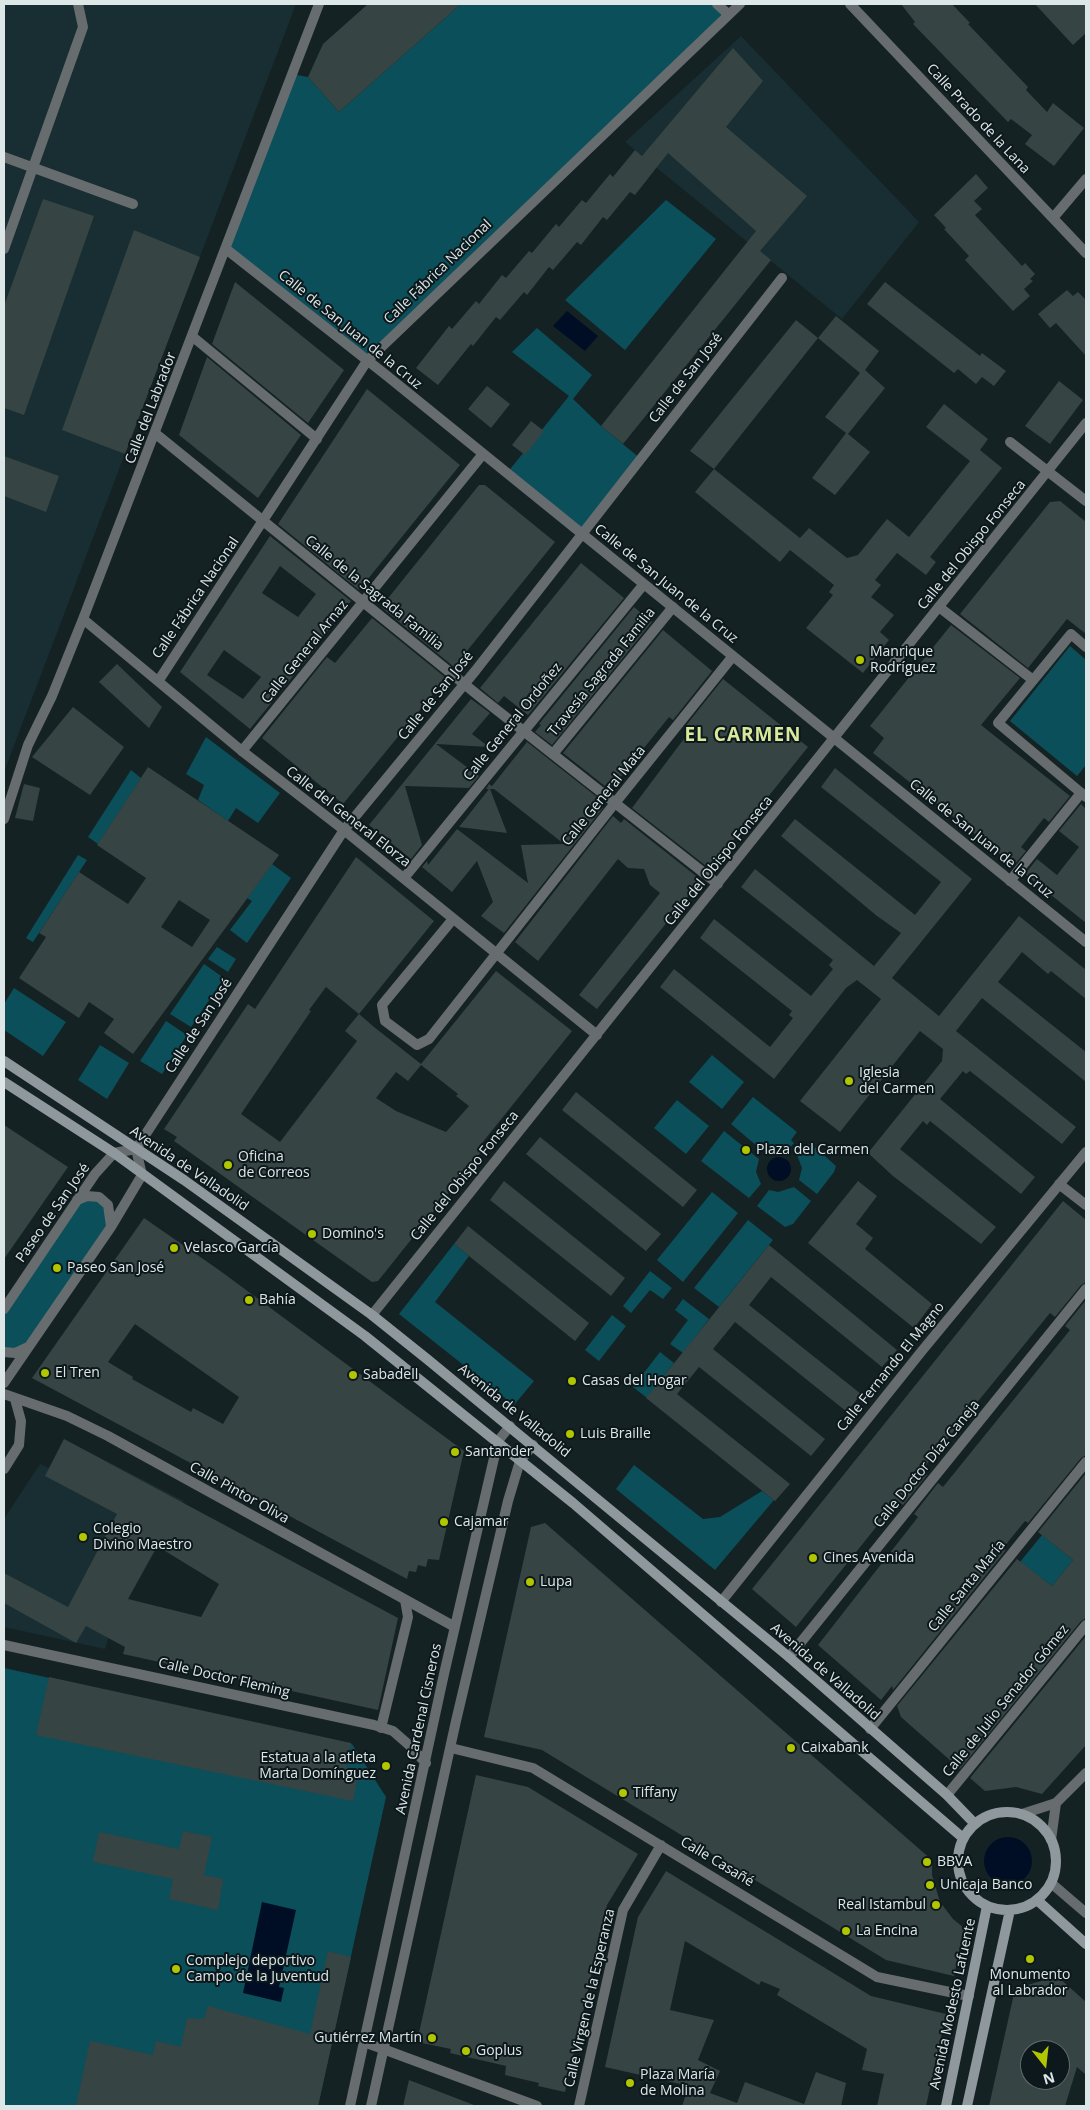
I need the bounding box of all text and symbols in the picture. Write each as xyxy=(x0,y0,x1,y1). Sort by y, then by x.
street label: Calle Prado de la Lana xyxy=(923,61,1033,177)
street label: Calle Fábrica Nacional xyxy=(381,216,495,328)
street label: Calle de San Juan de la Cruz xyxy=(275,267,425,393)
street label: Calle de San José xyxy=(646,330,726,426)
street label: Calle del Labrador xyxy=(122,350,180,466)
street label: Calle del Obispo Fonseca xyxy=(914,477,1030,613)
street label: Calle de San Juan de la Cruz xyxy=(591,521,741,647)
street label: Calle de la Sagrada Familia xyxy=(301,532,447,654)
street label: Calle Fábrica Nacional xyxy=(149,534,243,662)
street label: Calle General Arnaz xyxy=(258,597,352,707)
street label: Travesía Sagrada Familia xyxy=(545,604,659,740)
place label: Manrique Rodríguez xyxy=(870,644,935,676)
street label: Calle de San José xyxy=(395,648,477,744)
marker: Manrique Rodríguez xyxy=(854,654,866,666)
street label: Calle General Ordoñez xyxy=(460,660,566,784)
district label: EL CARMEN xyxy=(683,725,803,747)
street label: Calle General Mata xyxy=(559,743,649,849)
street label: Calle del General Elorza xyxy=(282,763,414,871)
street label: Calle de San Juan de la Cruz xyxy=(906,776,1056,902)
street label: Calle del Obispo Fonseca xyxy=(661,793,777,929)
street label: Calle de San José xyxy=(162,975,236,1077)
place label: Iglesia del Carmen xyxy=(859,1065,934,1098)
marker: Iglesia del Carmen xyxy=(843,1075,855,1087)
street label: Calle del Obispo Fonseca xyxy=(407,1108,523,1244)
street label: Avenida de Valladolid xyxy=(126,1123,252,1215)
place label: Plaza del Carmen xyxy=(756,1142,869,1158)
marker: Plaza del Carmen xyxy=(740,1144,752,1156)
place label: Oficina de Correos xyxy=(238,1149,310,1182)
marker: Oficina de Correos xyxy=(222,1159,234,1171)
street label: Paseo de San José xyxy=(12,1160,94,1266)
place label: Domino's xyxy=(322,1226,384,1242)
marker: Domino's xyxy=(306,1228,318,1240)
place label: Velasco García xyxy=(184,1240,279,1256)
marker: Velasco García xyxy=(168,1242,180,1254)
place label: Paseo San José xyxy=(67,1260,164,1276)
marker: Paseo San José xyxy=(51,1262,63,1274)
place label: Bahía xyxy=(259,1292,296,1308)
marker: Bahía xyxy=(243,1294,255,1306)
street label: Calle Fernando El Magno xyxy=(834,1299,948,1435)
street label: Avenida de Valladolid xyxy=(455,1361,573,1461)
place label: El Tren xyxy=(55,1365,100,1381)
marker: El Tren xyxy=(39,1367,51,1379)
place label: Sabadell xyxy=(363,1367,418,1383)
marker: Sabadell xyxy=(347,1369,359,1381)
place label: Casas del Hogar xyxy=(582,1373,687,1389)
marker: Casas del Hogar xyxy=(566,1375,578,1387)
street label: Calle Doctor Díaz Caneja xyxy=(870,1397,984,1531)
place label: Luis Braille xyxy=(580,1426,651,1442)
marker: Luis Braille xyxy=(564,1428,576,1440)
place label: Santander xyxy=(465,1444,533,1460)
marker: Santander xyxy=(449,1446,461,1458)
street label: Calle Pintor Oliva xyxy=(186,1459,292,1527)
place label: Cajamar xyxy=(454,1514,508,1530)
marker: Cajamar xyxy=(438,1516,450,1528)
place label: Colegio Divino Maestro xyxy=(93,1521,192,1554)
marker: Colegio Divino Maestro xyxy=(77,1531,89,1543)
street label: Calle Santa María xyxy=(925,1537,1009,1635)
place label: Cines Avenida xyxy=(823,1550,914,1566)
marker: Cines Avenida xyxy=(807,1552,819,1564)
place label: Lupa xyxy=(540,1574,572,1590)
marker: Lupa xyxy=(524,1576,536,1588)
street label: Avenida de Valladolid xyxy=(767,1620,883,1724)
street label: Calle de Julio Senador Gómez xyxy=(939,1622,1073,1780)
street label: Avenida Cardenal Cisneros xyxy=(393,1642,445,1816)
street label: Calle Doctor Fleming xyxy=(157,1655,291,1701)
place label: Caixabank xyxy=(801,1740,869,1756)
marker: Caixabank xyxy=(785,1742,797,1754)
place label: Estatua a la atleta Marta Domínguez xyxy=(259,1750,376,1782)
marker: Estatua a la atleta Marta Domínguez xyxy=(380,1760,392,1772)
place label: Tiffany xyxy=(633,1785,677,1801)
marker: Tiffany xyxy=(617,1787,629,1799)
street label: Calle Casañé xyxy=(677,1834,757,1890)
place label: BBVA xyxy=(937,1854,972,1870)
marker: BBVA xyxy=(921,1856,933,1868)
place label: Unicaja Banco xyxy=(940,1877,1032,1893)
marker: Unicaja Banco xyxy=(924,1879,936,1891)
place label: Real Istambul xyxy=(838,1897,926,1913)
marker: Real Istambul xyxy=(930,1899,942,1911)
street label: Calle Virgen de la Esperanza xyxy=(561,1907,619,2089)
street label: Avenida Modesto Lafuente xyxy=(927,1917,979,2091)
place label: La Encina xyxy=(856,1923,918,1939)
marker: La Encina xyxy=(840,1925,852,1937)
place label: Complejo deportivo Campo de la Juventud xyxy=(186,1953,329,1985)
marker: Monumento al Labrador xyxy=(1024,1953,1036,1965)
marker: Complejo deportivo Campo de la Juventud xyxy=(170,1963,182,1975)
place label: Monumento al Labrador xyxy=(989,1967,1071,2000)
place label: Gutiérrez Martín xyxy=(314,2030,422,2046)
marker: Gutiérrez Martín xyxy=(426,2032,438,2044)
north arrow xyxy=(1020,2040,1070,2090)
place label: Goplus xyxy=(476,2043,522,2059)
marker: Goplus xyxy=(460,2045,472,2057)
place label: Plaza María de Molina xyxy=(640,2067,715,2100)
text: N xyxy=(1041,2068,1057,2090)
marker: Plaza María de Molina xyxy=(624,2077,636,2089)

